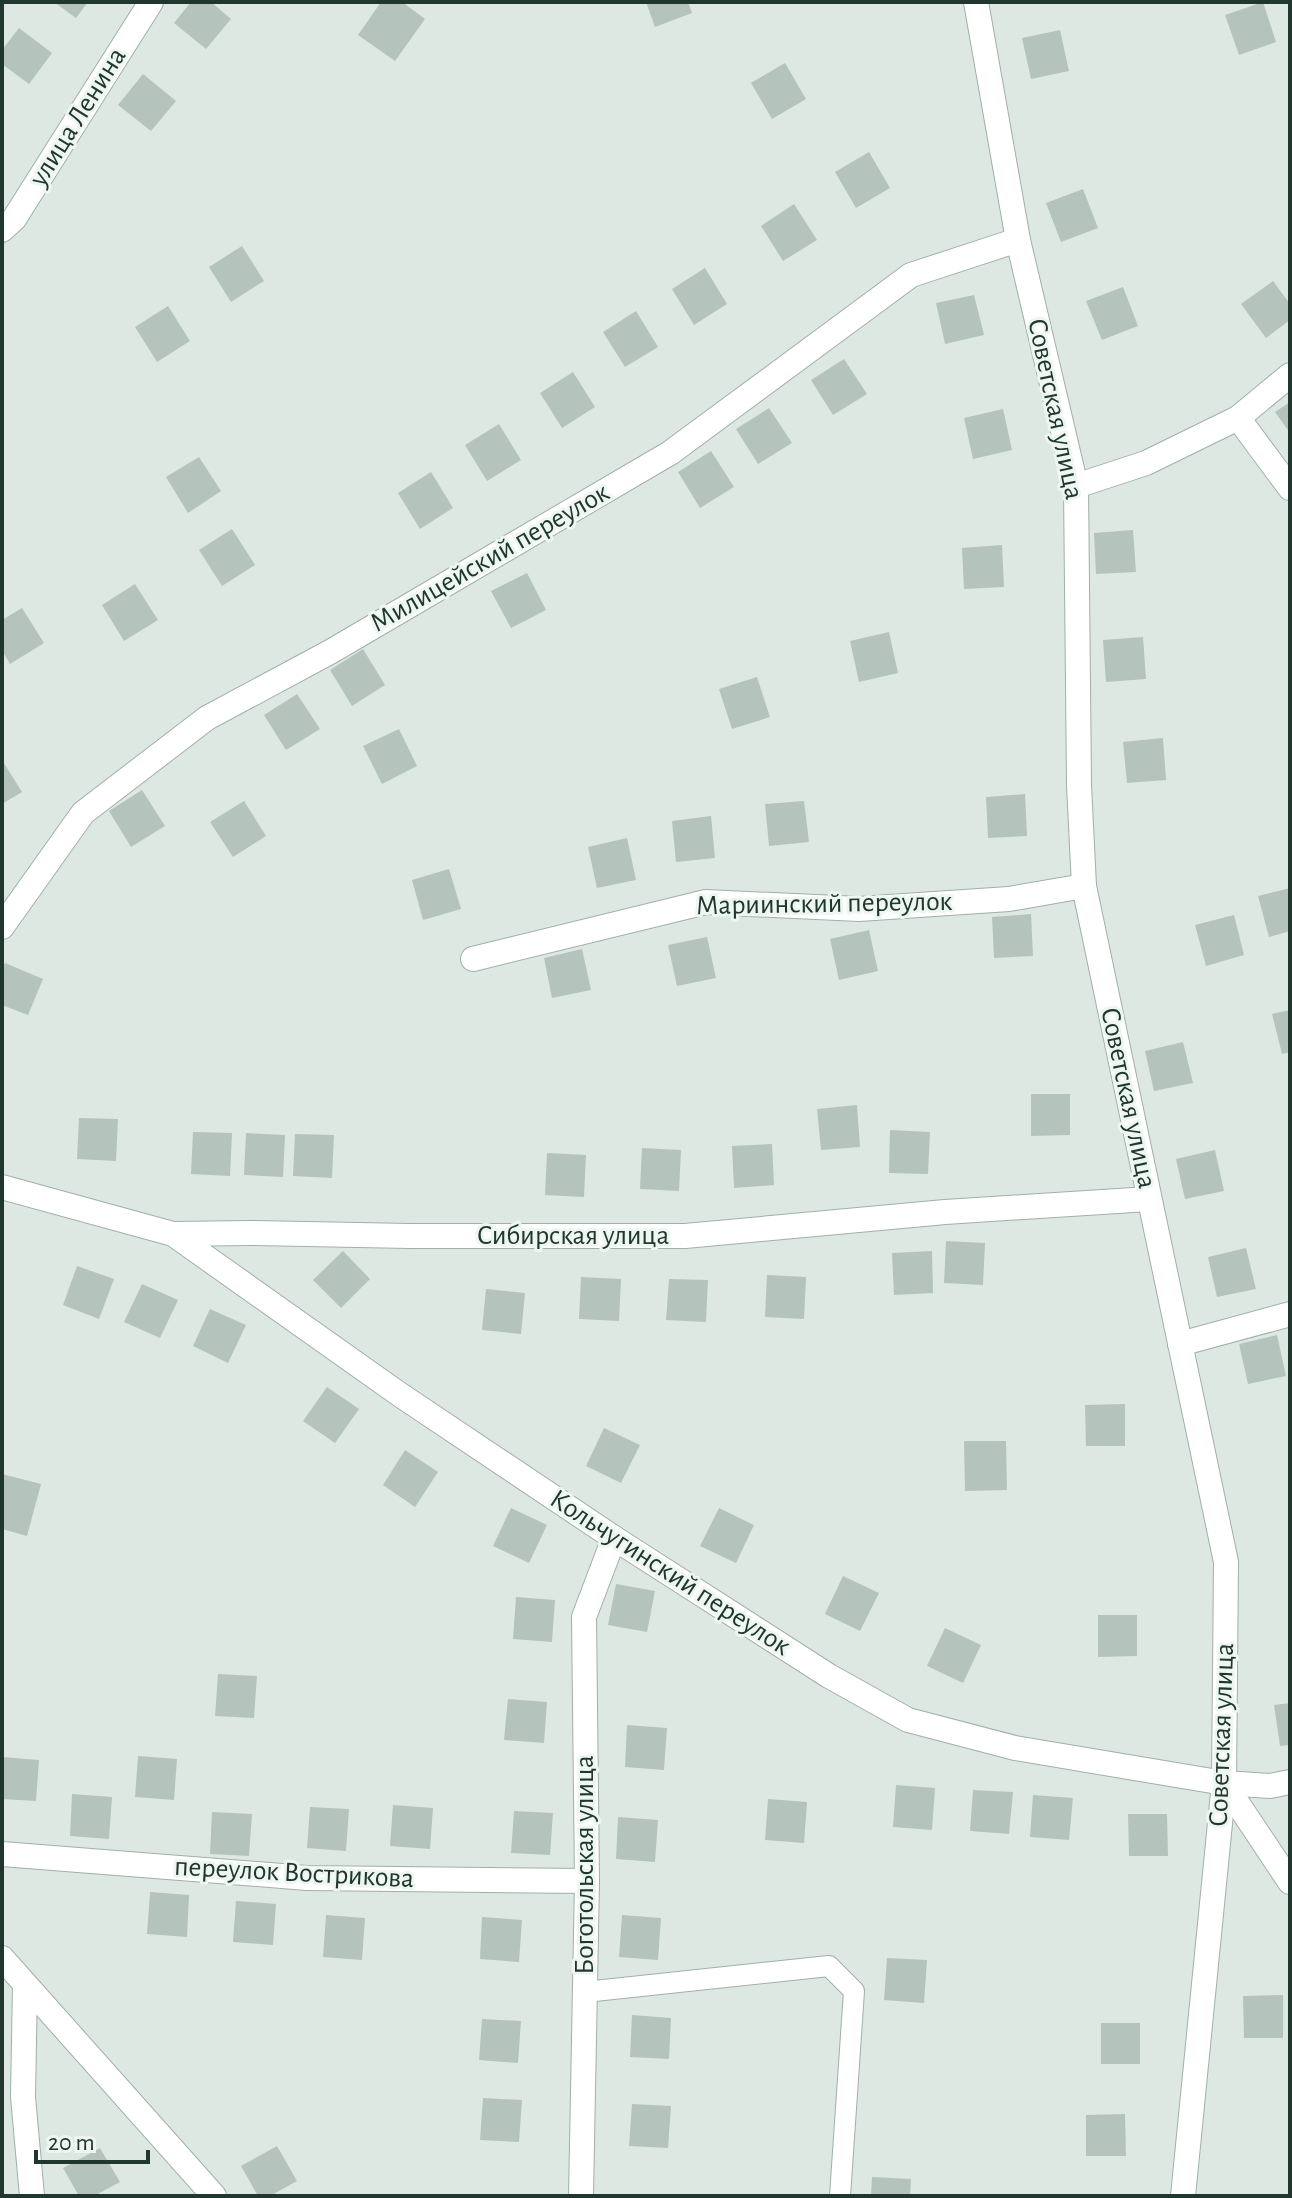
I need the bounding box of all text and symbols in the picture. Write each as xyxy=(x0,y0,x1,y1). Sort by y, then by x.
street label: улица Ленина xyxy=(24,43,132,192)
street label: Советская улица xyxy=(1022,316,1088,502)
street label: Милицейский переулок xyxy=(366,478,614,638)
street label: Мариинский переулок xyxy=(696,888,953,920)
street label: Советская улица xyxy=(1095,1005,1161,1191)
street label: Сибирская улица xyxy=(477,1222,670,1250)
street label: Кольчугинский переулок xyxy=(545,1485,795,1661)
street label: Советская улица xyxy=(1205,1642,1239,1828)
street label: Боготольская улица xyxy=(571,1755,599,1975)
street label: переулок Вострикова xyxy=(173,1853,415,1893)
scale bar xyxy=(36,2114,148,2164)
text: 20 m xyxy=(48,2131,95,2155)

